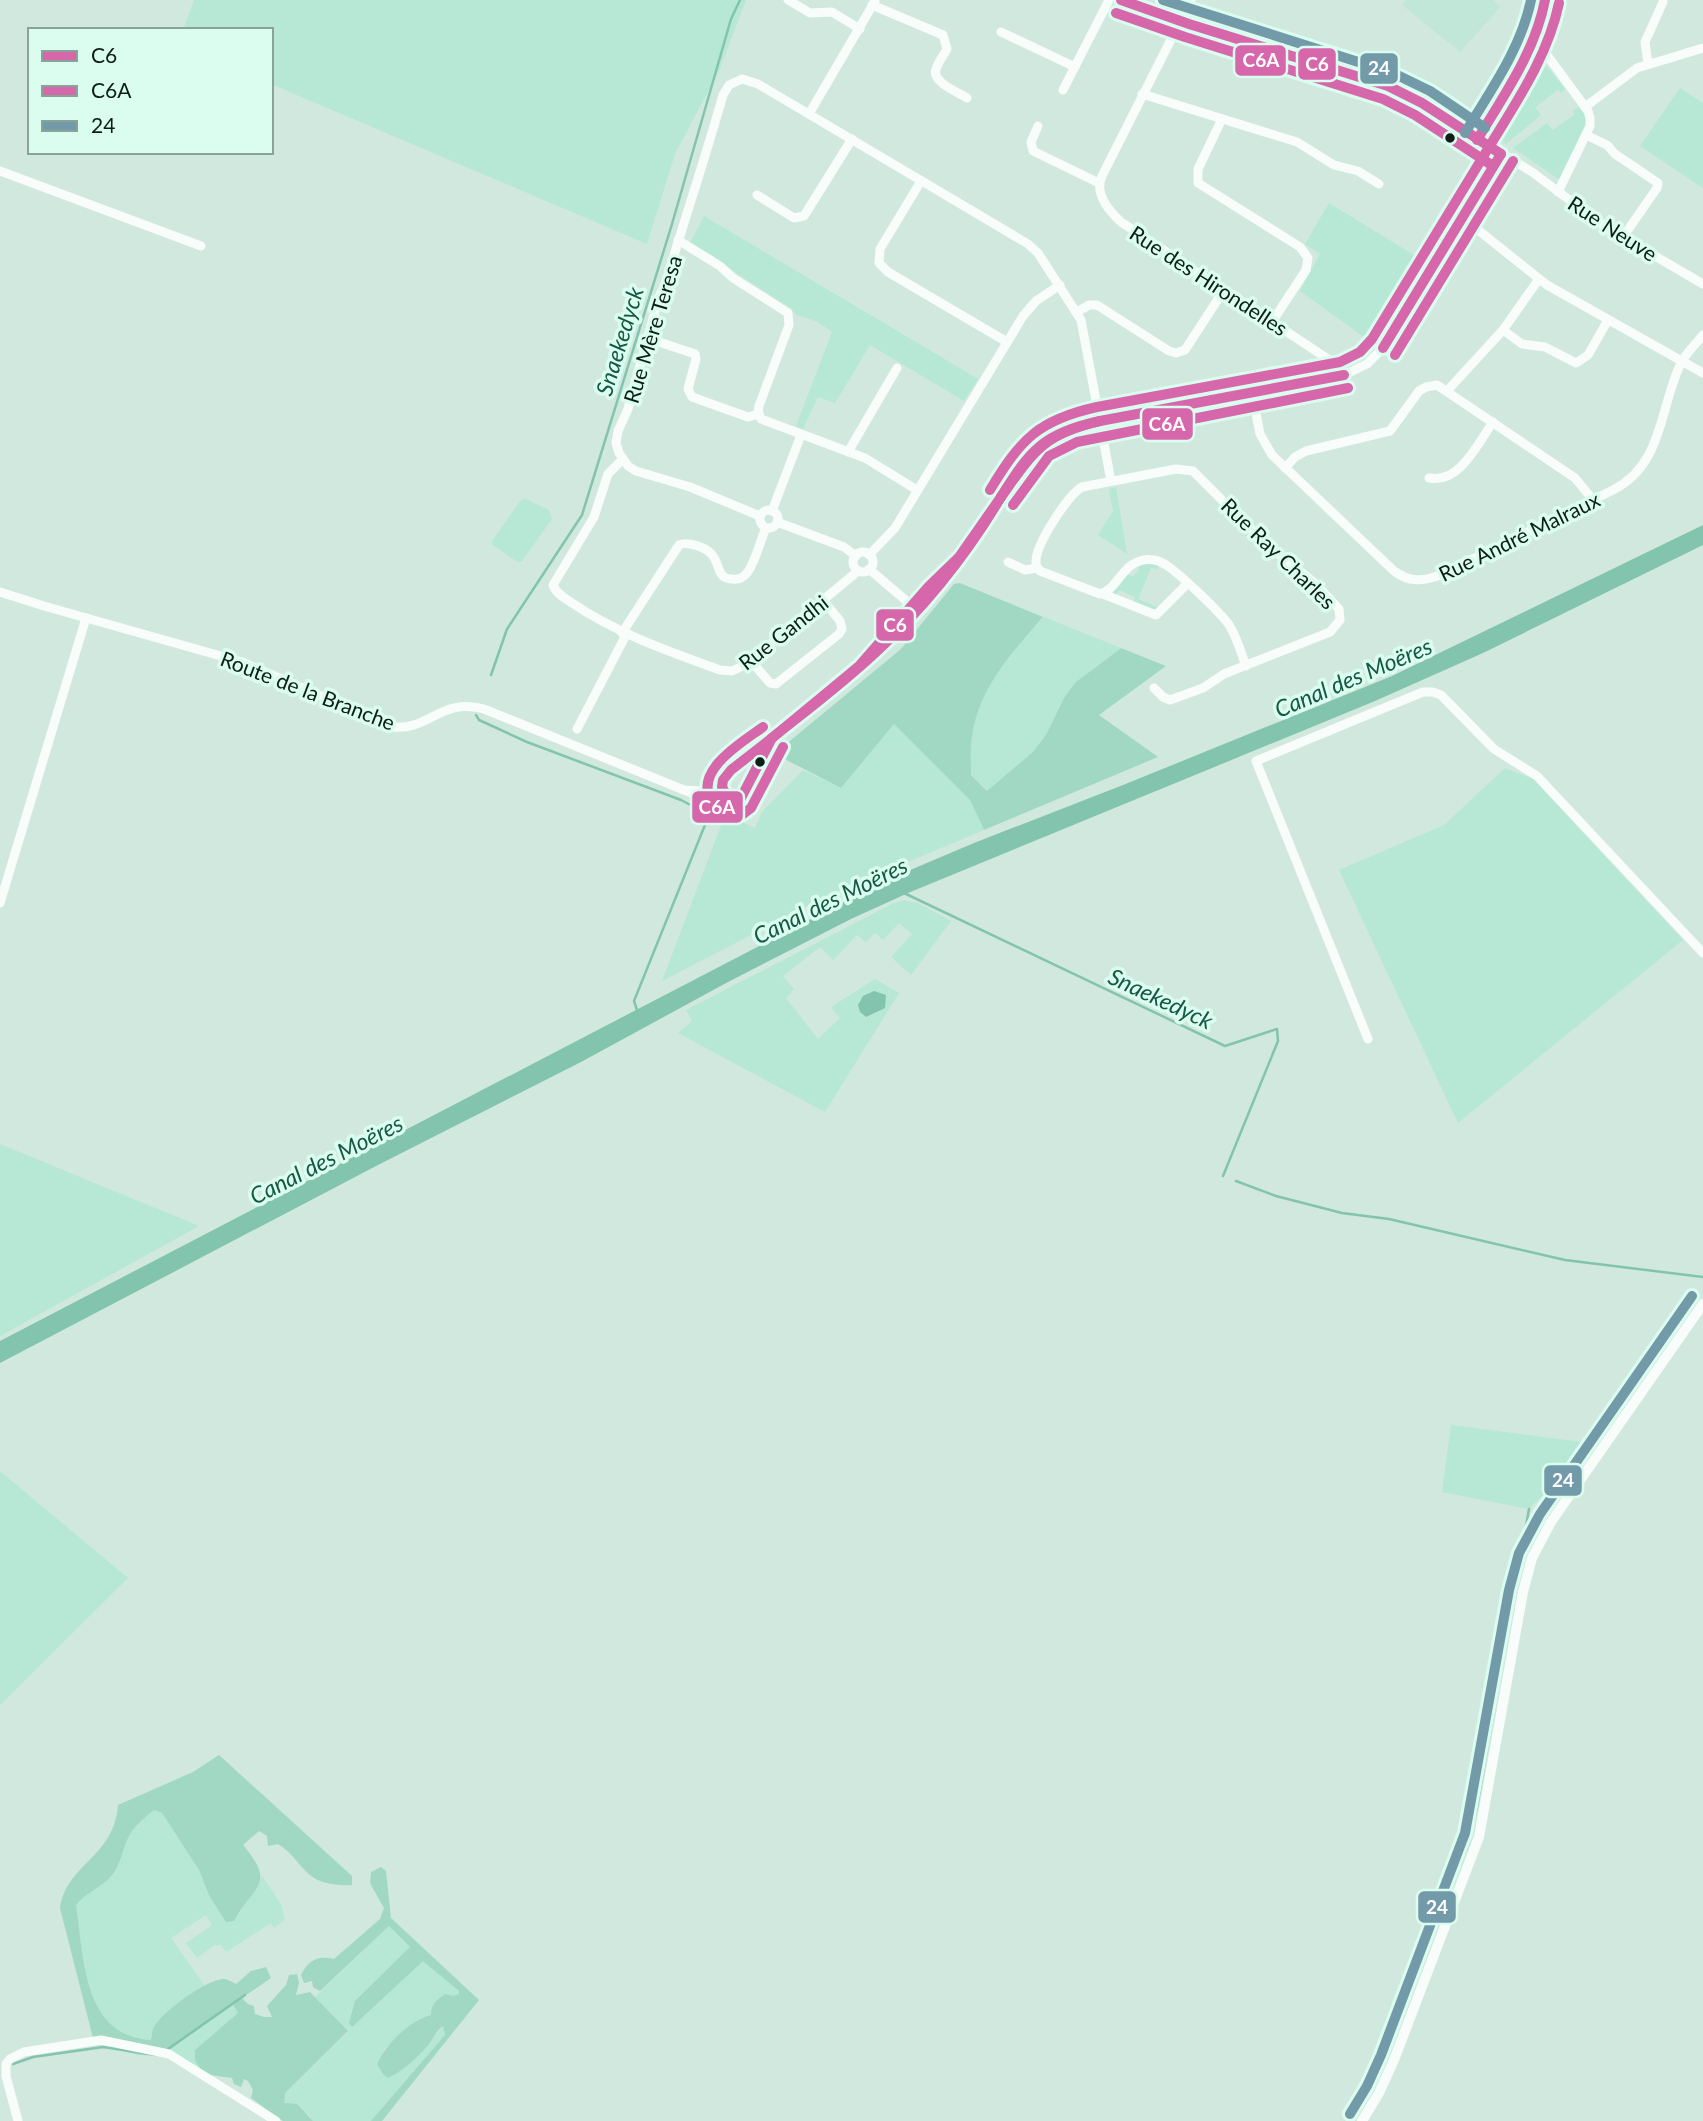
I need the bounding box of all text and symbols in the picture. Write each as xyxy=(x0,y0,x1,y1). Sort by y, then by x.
legend xyxy=(28,28,273,154)
text: C6 xyxy=(91,42,117,67)
line badge: C6A xyxy=(1234,44,1287,77)
line badge: C6 xyxy=(1297,47,1337,81)
text: C6A xyxy=(1243,48,1280,71)
text: C6 xyxy=(1305,52,1329,75)
line badge: 24 xyxy=(1359,52,1399,85)
text: 24 xyxy=(1368,56,1390,79)
text: C6A xyxy=(91,77,132,102)
text: 24 xyxy=(91,112,115,137)
unlabelled marker xyxy=(1443,131,1457,145)
street label: Rue Neuve xyxy=(1564,190,1662,266)
street label: Rue des Hirondelles xyxy=(1125,220,1293,340)
street label: Rue Mère Teresa xyxy=(618,252,686,406)
water label: Snaekedyck xyxy=(589,282,649,399)
line badge: C6A xyxy=(1141,407,1194,441)
text: C6A xyxy=(1149,412,1186,435)
street label: Rue André Malraux xyxy=(1434,486,1604,586)
street label: Rue Ray Charles xyxy=(1217,492,1341,614)
street label: Rue Gandhi xyxy=(733,589,833,675)
line badge: C6 xyxy=(875,608,915,642)
text: C6 xyxy=(883,613,907,636)
water label: Canal des Moëres xyxy=(1270,631,1436,723)
street label: Route de la Branche xyxy=(217,645,399,735)
unlabelled marker xyxy=(753,755,767,769)
line badge: C6A xyxy=(691,790,744,824)
text: C6A xyxy=(699,795,736,818)
water label: Canal des Moëres xyxy=(748,851,912,949)
water label: Snaekedyck xyxy=(1104,962,1219,1035)
water label: Canal des Moëres xyxy=(245,1108,407,1210)
line badge: 24 xyxy=(1543,1464,1583,1497)
text: 24 xyxy=(1552,1468,1574,1491)
line badge: 24 xyxy=(1417,1890,1457,1924)
text: 24 xyxy=(1426,1895,1448,1918)

